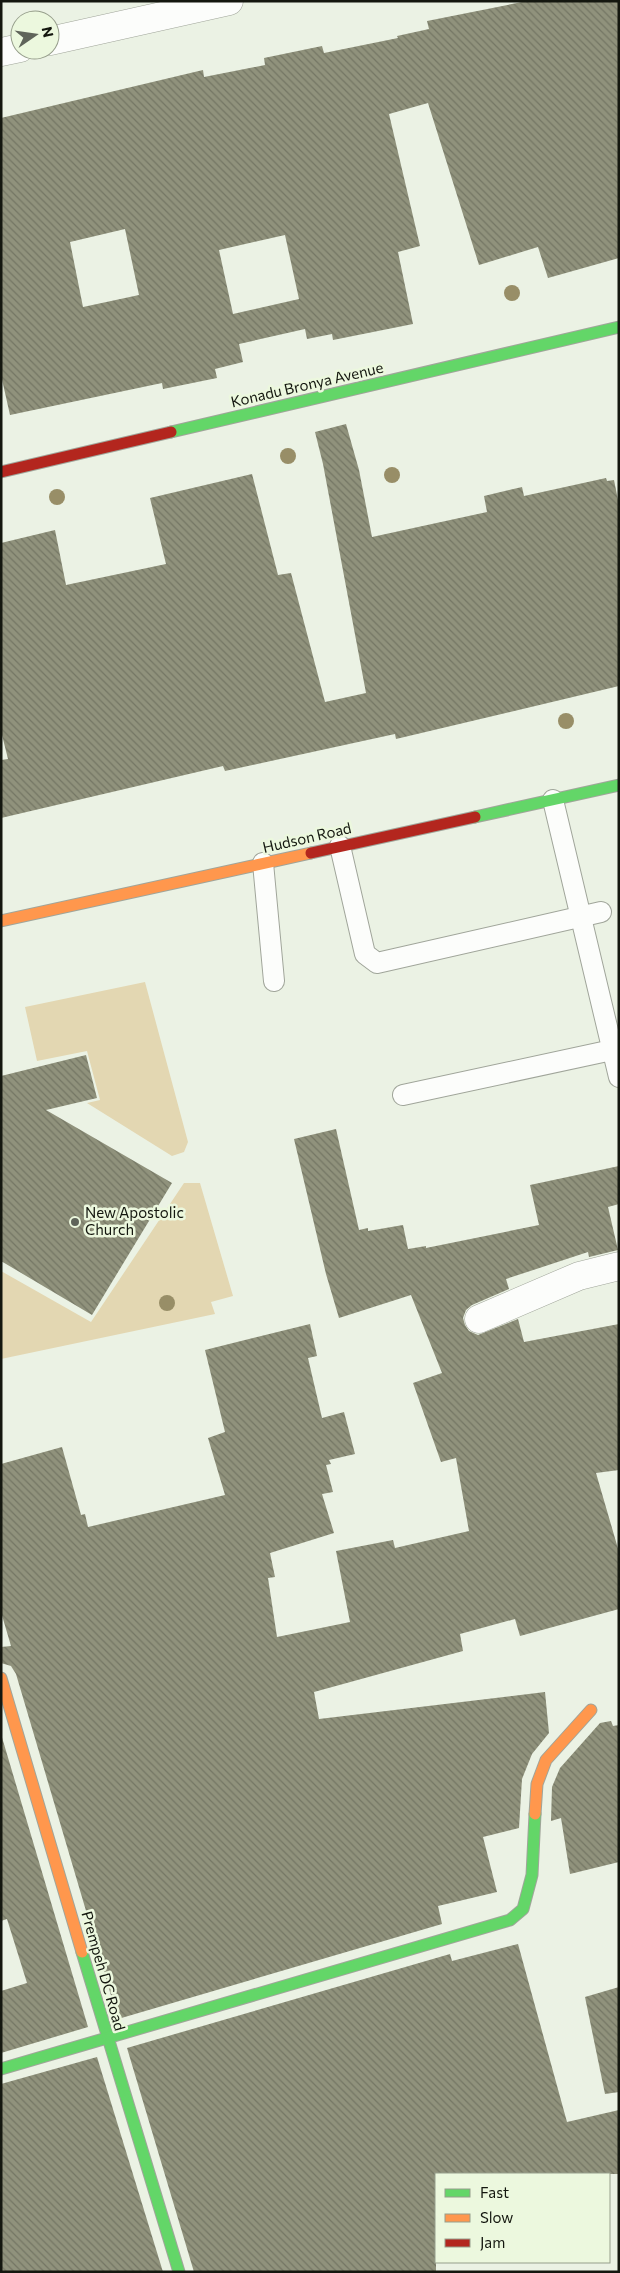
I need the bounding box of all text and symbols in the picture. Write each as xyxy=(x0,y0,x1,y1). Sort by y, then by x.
north arrow xyxy=(10,10,60,60)
text: N xyxy=(39,25,58,39)
street label: Konadu Bronya Avenue xyxy=(229,358,385,410)
street label: Hudson Road xyxy=(261,818,353,856)
place label: New Apostolic Church xyxy=(85,1203,184,1238)
marker: New Apostolic Church xyxy=(69,1216,81,1228)
street label: Prempeh DC Road xyxy=(78,1909,130,2033)
legend xyxy=(435,2173,610,2263)
text: Fast xyxy=(480,2183,509,2201)
text: Slow xyxy=(480,2208,513,2226)
text: Jam xyxy=(480,2233,505,2251)

